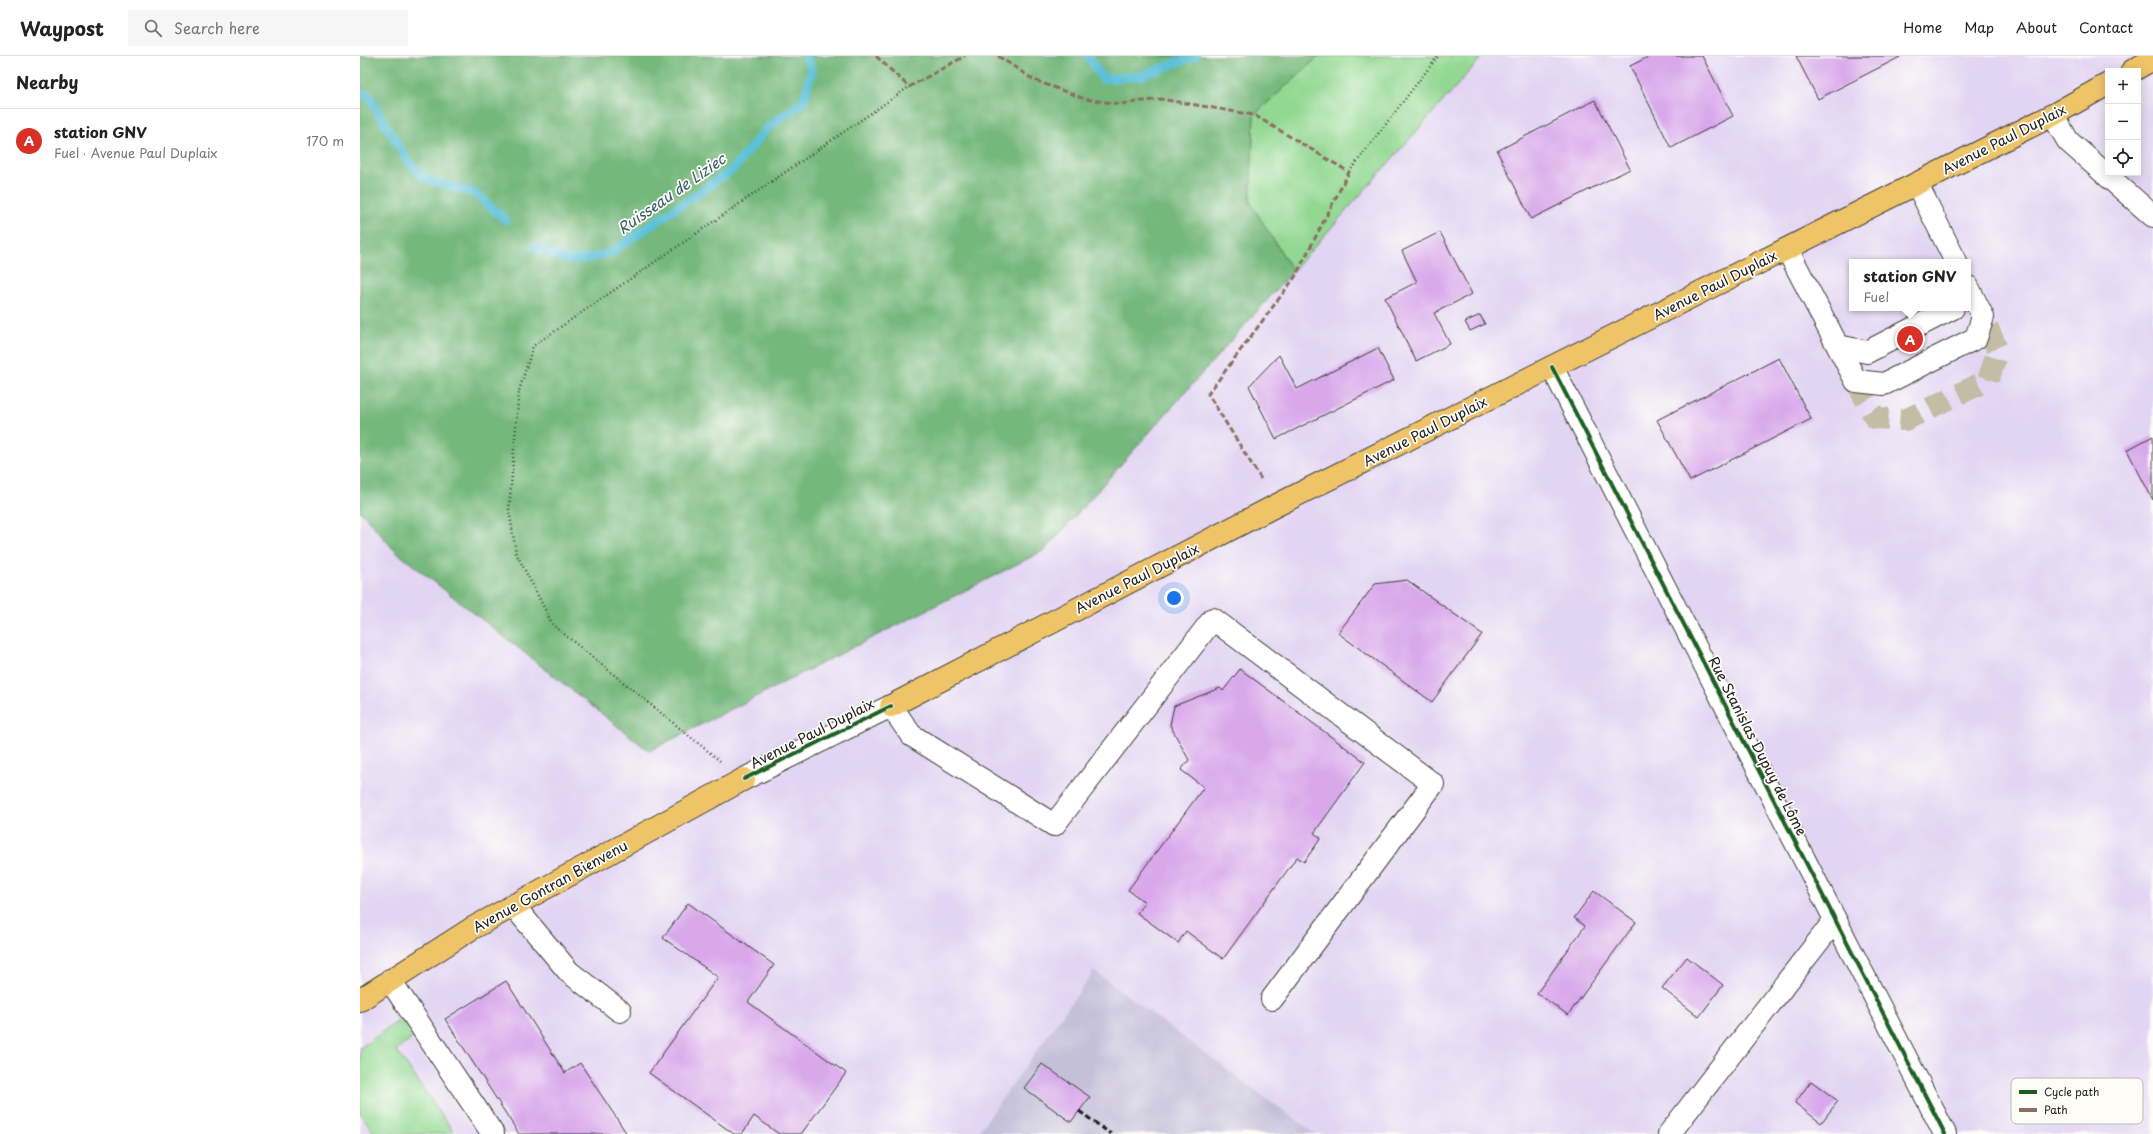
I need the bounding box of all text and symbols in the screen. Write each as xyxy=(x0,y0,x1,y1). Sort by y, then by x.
search box xyxy=(128,10,408,46)
text: Waypost xyxy=(20,14,104,42)
text: Search here xyxy=(174,16,260,39)
icon: search xyxy=(142,17,164,39)
text: Home xyxy=(1903,17,1942,38)
text: Map xyxy=(1964,17,1994,38)
text: About xyxy=(2016,17,2057,38)
text: Contact xyxy=(2079,17,2133,38)
map controls xyxy=(2105,68,2141,176)
button: + xyxy=(2105,68,2141,104)
text: Nearby xyxy=(16,69,78,95)
street label: Avenue Paul Duplaix xyxy=(1938,99,2070,179)
button: − xyxy=(2105,104,2141,140)
text: station GNV xyxy=(54,120,147,143)
text: A xyxy=(24,131,34,150)
text: 170 m xyxy=(306,131,344,150)
button: locate xyxy=(2105,140,2141,176)
text: Fuel · Avenue Paul Duplaix xyxy=(54,143,217,162)
water label: Ruisseau de Liziec xyxy=(612,146,731,239)
street label: Avenue Paul Duplaix xyxy=(1649,245,1781,325)
popup xyxy=(1849,259,1971,311)
text: station GNV xyxy=(1863,264,1957,287)
text: Fuel xyxy=(1863,287,1889,306)
pin: A xyxy=(1897,324,1923,354)
street label: Avenue Paul Duplaix xyxy=(1359,391,1491,471)
street label: Avenue Paul Duplaix xyxy=(1071,538,1203,618)
your location xyxy=(1164,588,1184,608)
street label: Rue Stanislas Dupuy de Lôme xyxy=(1704,653,1812,839)
street label: Avenue Paul Duplaix xyxy=(746,693,878,773)
street label: Avenue Gontran Bienvenu xyxy=(469,835,631,937)
legend xyxy=(2011,1078,2143,1124)
text: Cycle path xyxy=(2044,1083,2099,1100)
text: Path xyxy=(2044,1101,2068,1118)

